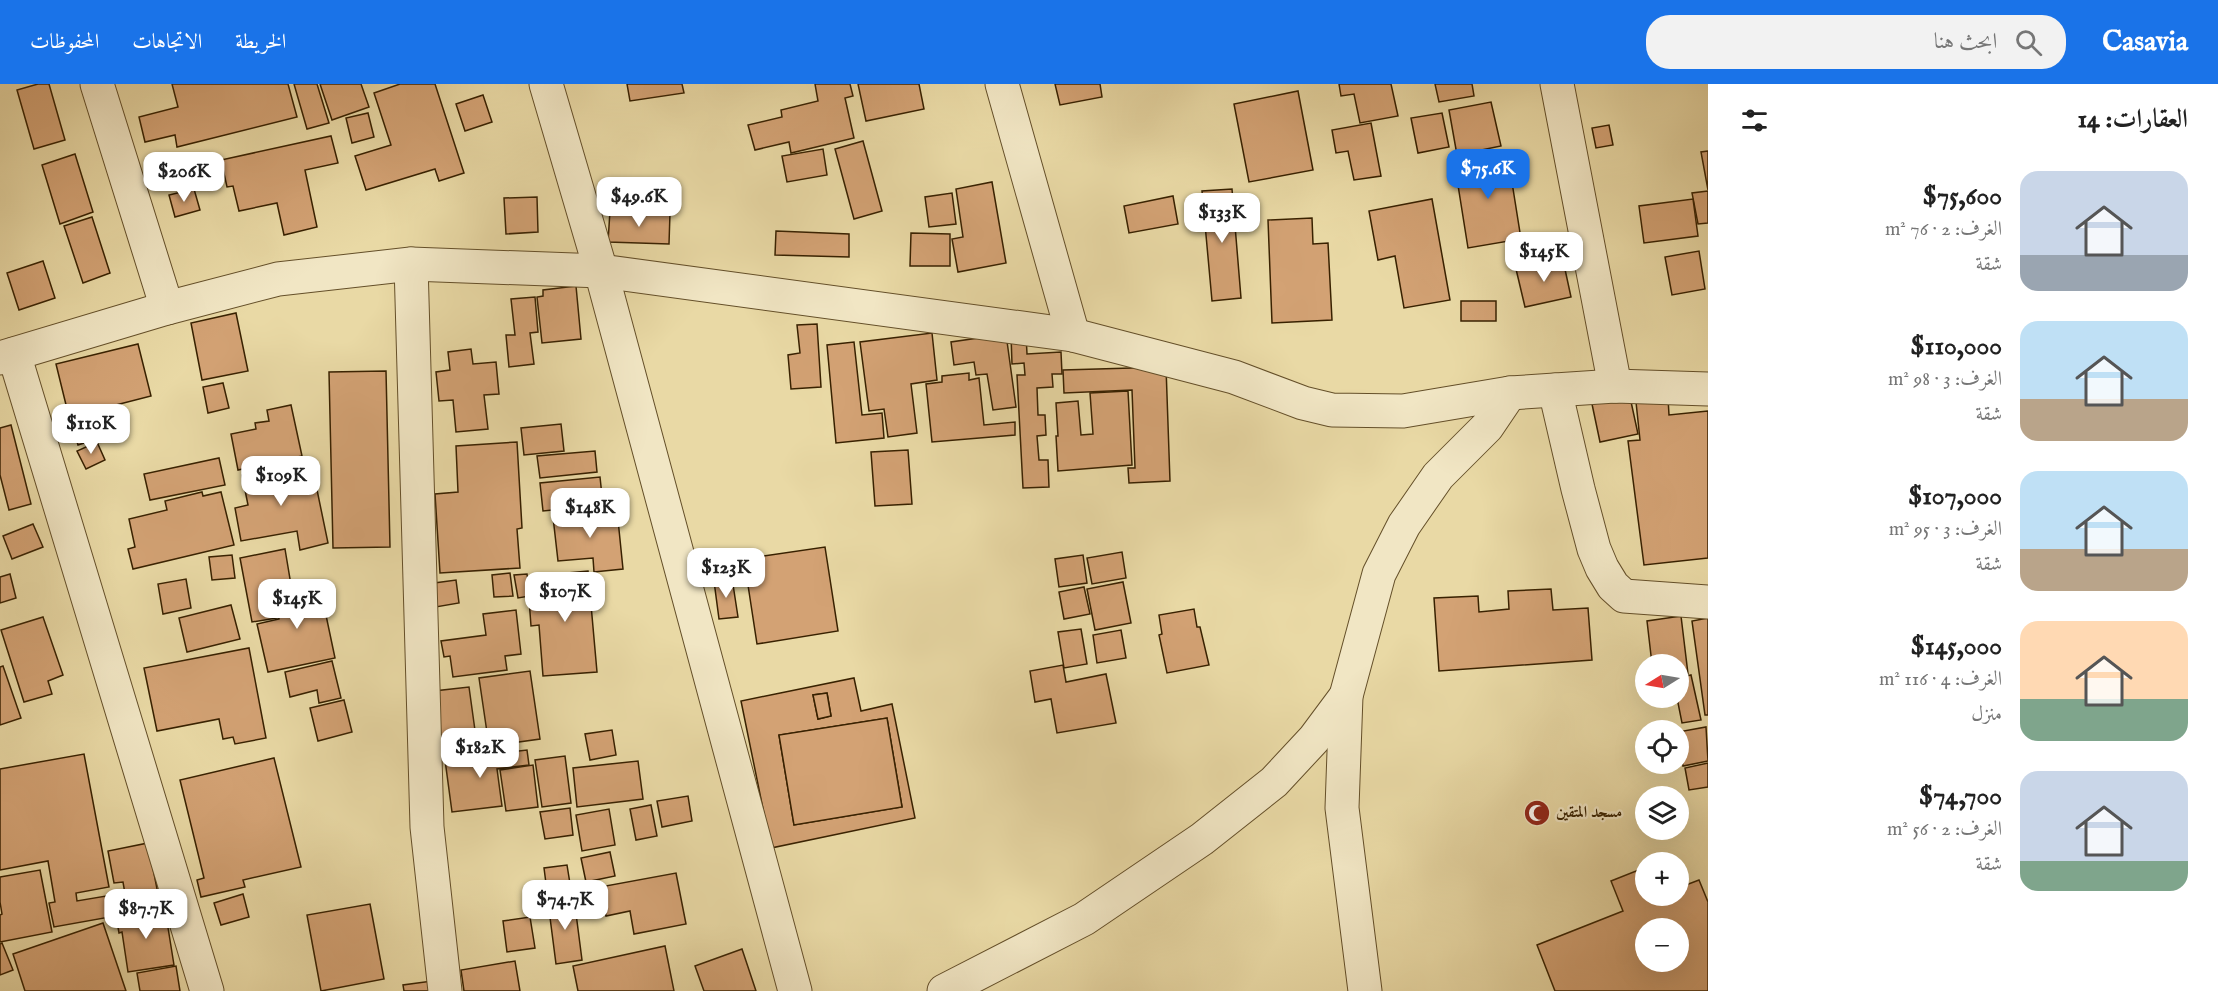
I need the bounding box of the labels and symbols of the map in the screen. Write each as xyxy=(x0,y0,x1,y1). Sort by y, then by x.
pin: $75.6K xyxy=(1439,149,1537,200)
pin: $206K xyxy=(142,152,226,203)
pin: $49.6K xyxy=(590,177,688,228)
pin: $133K xyxy=(1180,193,1264,244)
pin: $145K xyxy=(1502,232,1586,283)
pin: $110K xyxy=(49,404,133,455)
pin: $109K xyxy=(239,456,323,507)
pin: $148K xyxy=(548,488,632,539)
pin: $123K xyxy=(684,548,768,599)
pin: $107K xyxy=(523,572,607,623)
pin: $145K xyxy=(255,579,339,630)
north arrow xyxy=(1635,654,1689,708)
pin: $182K xyxy=(438,728,522,779)
mosque icon: مسجد المتقين xyxy=(1522,798,1552,828)
place label: مسجد المتقين xyxy=(1556,803,1622,823)
pin: $74.7K xyxy=(516,880,614,931)
pin: $87.7K xyxy=(97,889,195,940)

